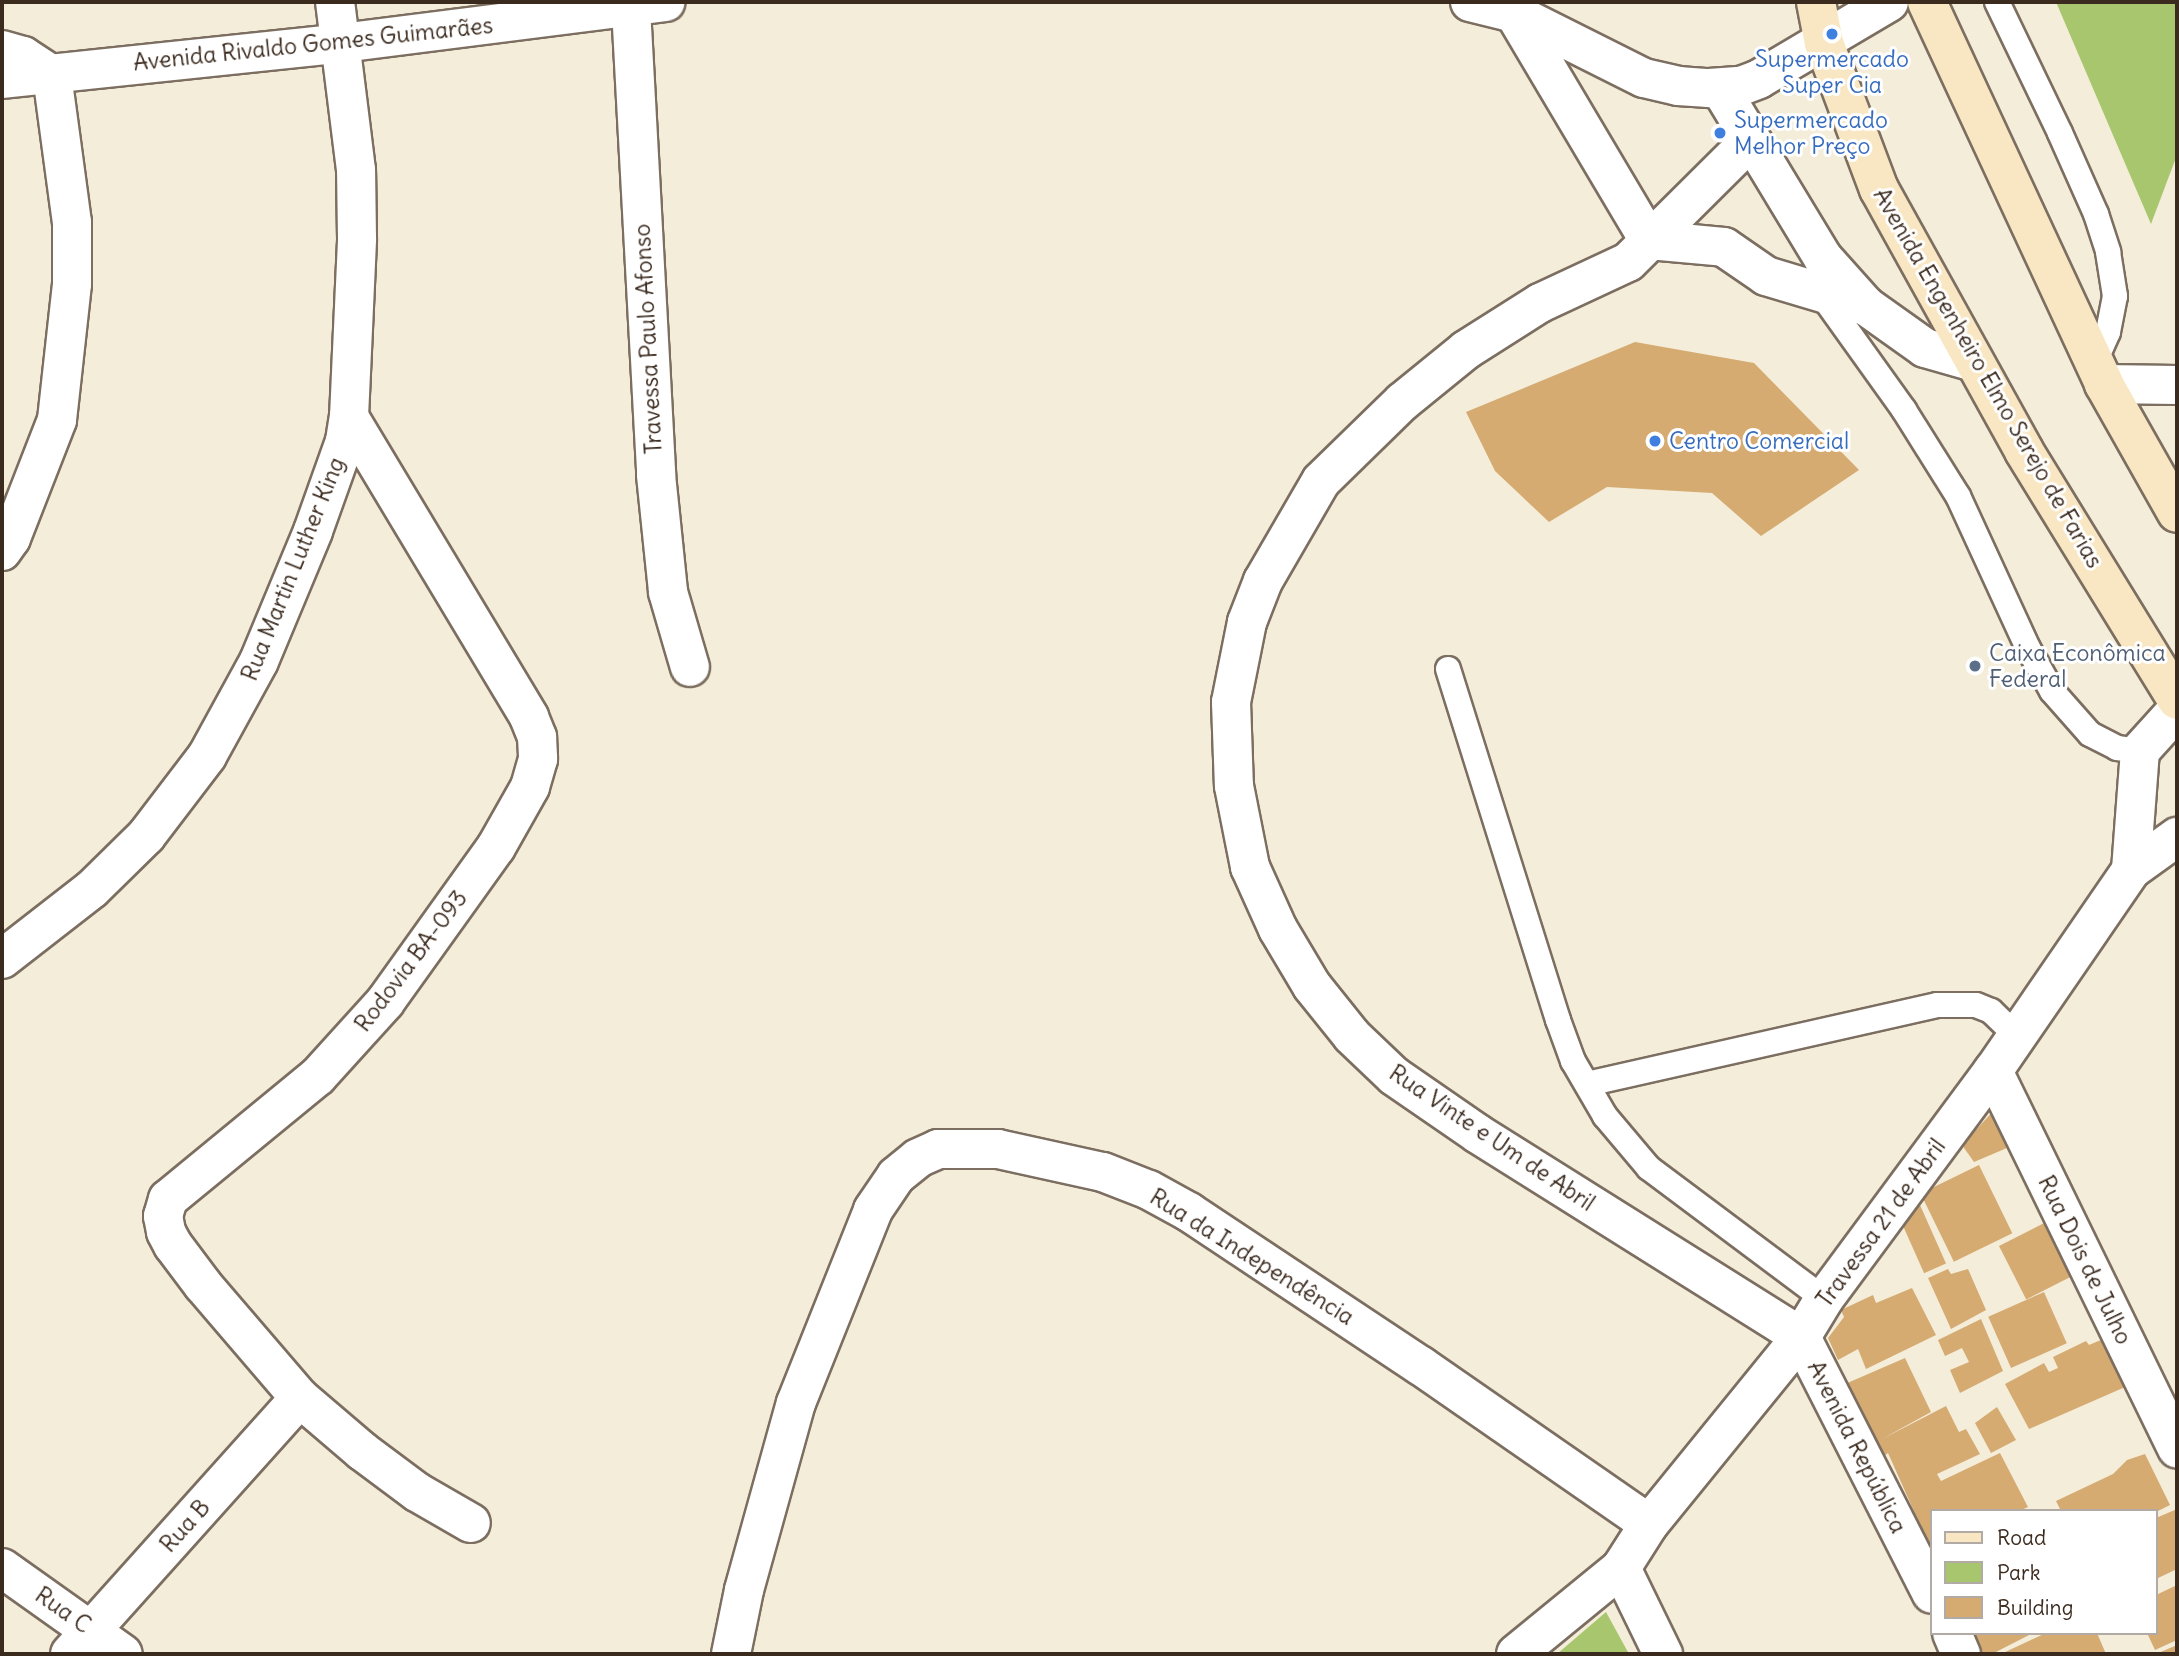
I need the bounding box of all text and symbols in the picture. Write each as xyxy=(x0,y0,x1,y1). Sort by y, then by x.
street label: Avenida Rivaldo Gomes Guimarães xyxy=(132,11,494,77)
marker: Supermercado Super Cia xyxy=(1824,26,1840,42)
place label: Supermercado Super Cia xyxy=(1755,45,1909,99)
place label: Supermercado Melhor Preço xyxy=(1734,106,1888,160)
marker: Supermercado Melhor Preço xyxy=(1712,125,1728,141)
street label: Avenida Engenheiro Elmo Serejo de Farias xyxy=(1868,183,2108,573)
street label: Travessa Paulo Afonso xyxy=(628,223,668,455)
place label: Centro Comercial xyxy=(1669,427,1849,455)
marker: Centro Comercial xyxy=(1647,433,1663,449)
street label: Rua Martin Luther King xyxy=(236,453,350,685)
place label: Caixa Econômica Federal xyxy=(1989,639,2166,693)
marker: Caixa Econômica Federal xyxy=(1967,658,1983,674)
street label: Rodovia BA-093 xyxy=(349,885,473,1037)
street label: Rua Vinte e Um de Abril xyxy=(1384,1059,1600,1217)
street label: Travessa 21 de Abril xyxy=(1811,1133,1951,1313)
street label: Rua Dois de Julho xyxy=(2032,1171,2138,1349)
street label: Rua da Independência xyxy=(1145,1183,1359,1331)
street label: Avenida República xyxy=(1802,1356,1912,1538)
street label: Rua B xyxy=(154,1494,216,1558)
legend xyxy=(1930,1509,2158,1635)
text: Road xyxy=(1997,1524,2046,1551)
text: Park xyxy=(1997,1559,2040,1586)
street label: Rua C xyxy=(30,1581,96,1639)
text: Building xyxy=(1997,1594,2073,1621)

